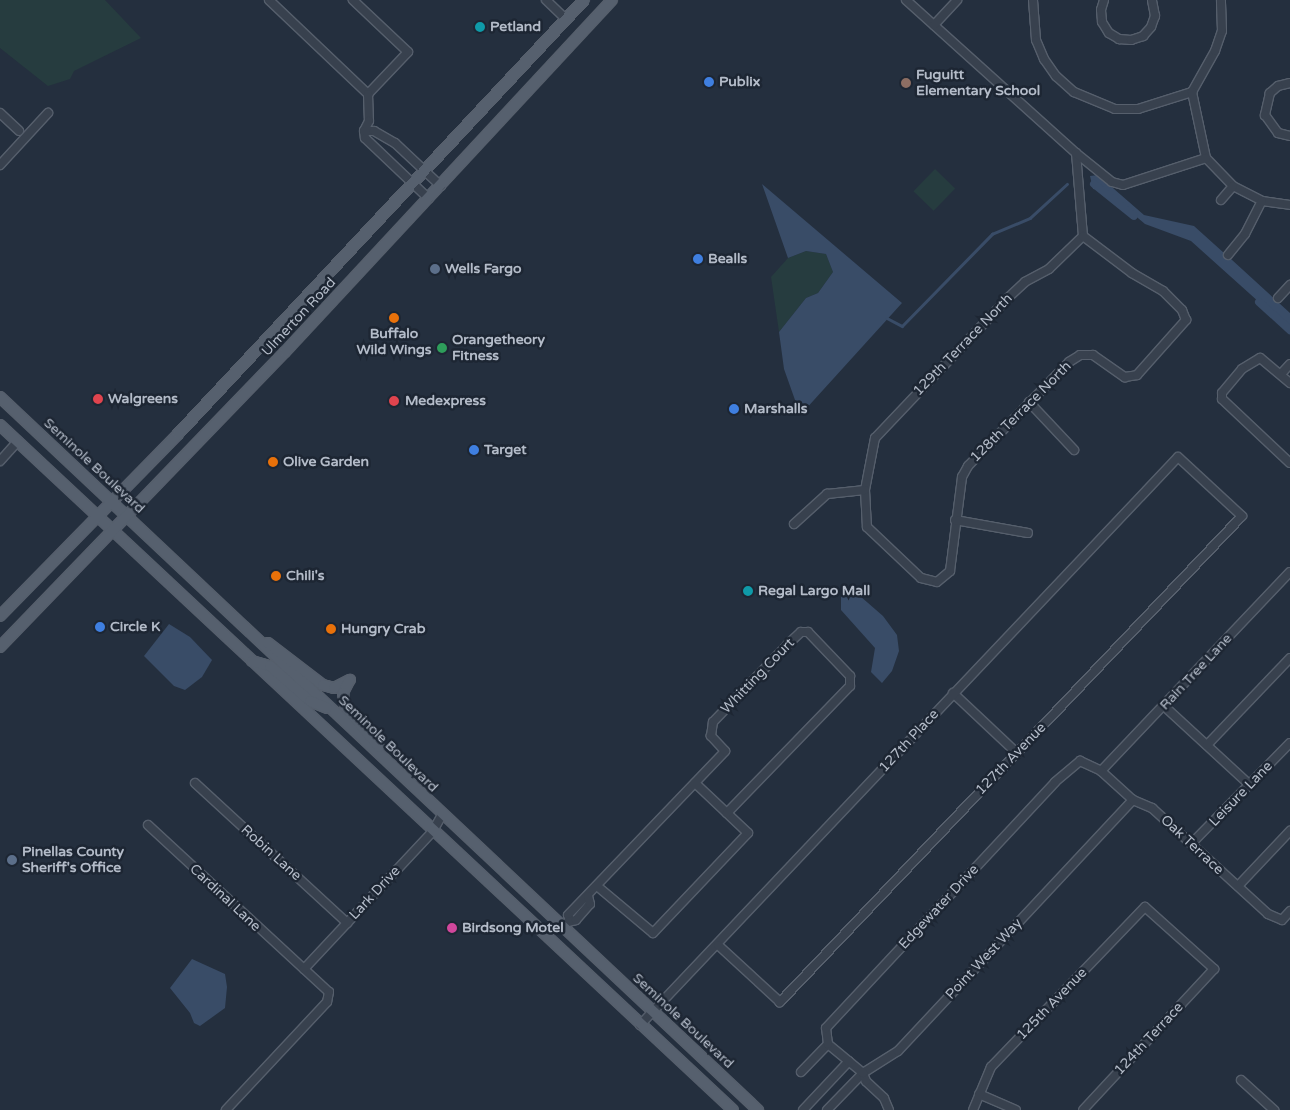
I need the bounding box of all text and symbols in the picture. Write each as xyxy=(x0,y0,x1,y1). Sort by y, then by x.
place label: Petland xyxy=(490,19,541,35)
marker: Petland xyxy=(474,21,486,33)
place label: Fuguitt Elementary School xyxy=(916,67,1040,100)
place label: Publix xyxy=(719,74,760,90)
marker: Publix xyxy=(703,76,715,88)
marker: Fuguitt Elementary School xyxy=(900,77,912,89)
place label: Bealls xyxy=(708,251,747,267)
marker: Bealls xyxy=(692,253,704,265)
place label: Wells Fargo xyxy=(445,261,522,277)
marker: Wells Fargo xyxy=(429,263,441,275)
street label: Ulmerton Road xyxy=(258,274,340,360)
street label: 129th Terrace North xyxy=(910,290,1016,400)
marker: Buffalo Wild Wings xyxy=(388,312,400,324)
place label: Buffalo Wild Wings xyxy=(356,326,432,358)
place label: Orangetheory Fitness xyxy=(452,332,545,364)
marker: Orangetheory Fitness xyxy=(436,342,448,354)
street label: 128th Terrace North xyxy=(967,358,1075,466)
place label: Walgreens xyxy=(108,391,178,407)
marker: Walgreens xyxy=(92,393,104,405)
place label: Medexpress xyxy=(405,393,486,409)
marker: Medexpress xyxy=(387,394,401,408)
place label: Marshalls xyxy=(744,401,808,417)
marker: Marshalls xyxy=(728,403,740,415)
street label: Seminole Boulevard xyxy=(40,415,148,517)
place label: Target xyxy=(484,442,527,458)
marker: Target xyxy=(468,444,480,456)
place label: Olive Garden xyxy=(283,454,369,470)
marker: Olive Garden xyxy=(267,456,279,468)
place label: Chili's xyxy=(286,568,325,584)
marker: Chili's xyxy=(270,570,282,582)
place label: Regal Largo Mall xyxy=(758,583,870,599)
marker: Regal Largo Mall xyxy=(742,585,754,597)
place label: Circle K xyxy=(110,619,160,635)
marker: Circle K xyxy=(94,621,106,633)
place label: Hungry Crab xyxy=(341,621,425,637)
marker: Hungry Crab xyxy=(325,623,337,635)
street label: Rain Tree Lane xyxy=(1156,630,1236,714)
street label: Whitting Court xyxy=(718,635,798,717)
street label: Seminole Boulevard xyxy=(335,692,441,796)
street label: 127th Place xyxy=(876,706,942,776)
street label: 127th Avenue xyxy=(972,719,1050,799)
street label: Leisure Lane xyxy=(1206,758,1276,830)
street label: Oak Terrace xyxy=(1157,812,1227,878)
street label: Robin Lane xyxy=(237,822,305,884)
place label: Pinellas County Sheriff's Office xyxy=(22,844,124,876)
marker: Pinellas County Sheriff's Office xyxy=(6,854,18,866)
street label: Cardinal Lane xyxy=(186,861,264,935)
street label: Edgewater Drive xyxy=(895,861,983,953)
street label: Lark Drive xyxy=(346,863,404,923)
street label: Point West Way xyxy=(942,915,1026,1003)
place label: Birdsong Motel xyxy=(462,920,564,936)
marker: Birdsong Motel xyxy=(446,922,458,934)
street label: 125th Avenue xyxy=(1013,964,1091,1044)
street label: Seminole Boulevard xyxy=(629,970,737,1072)
street label: 124th Terrace xyxy=(1111,999,1187,1079)

